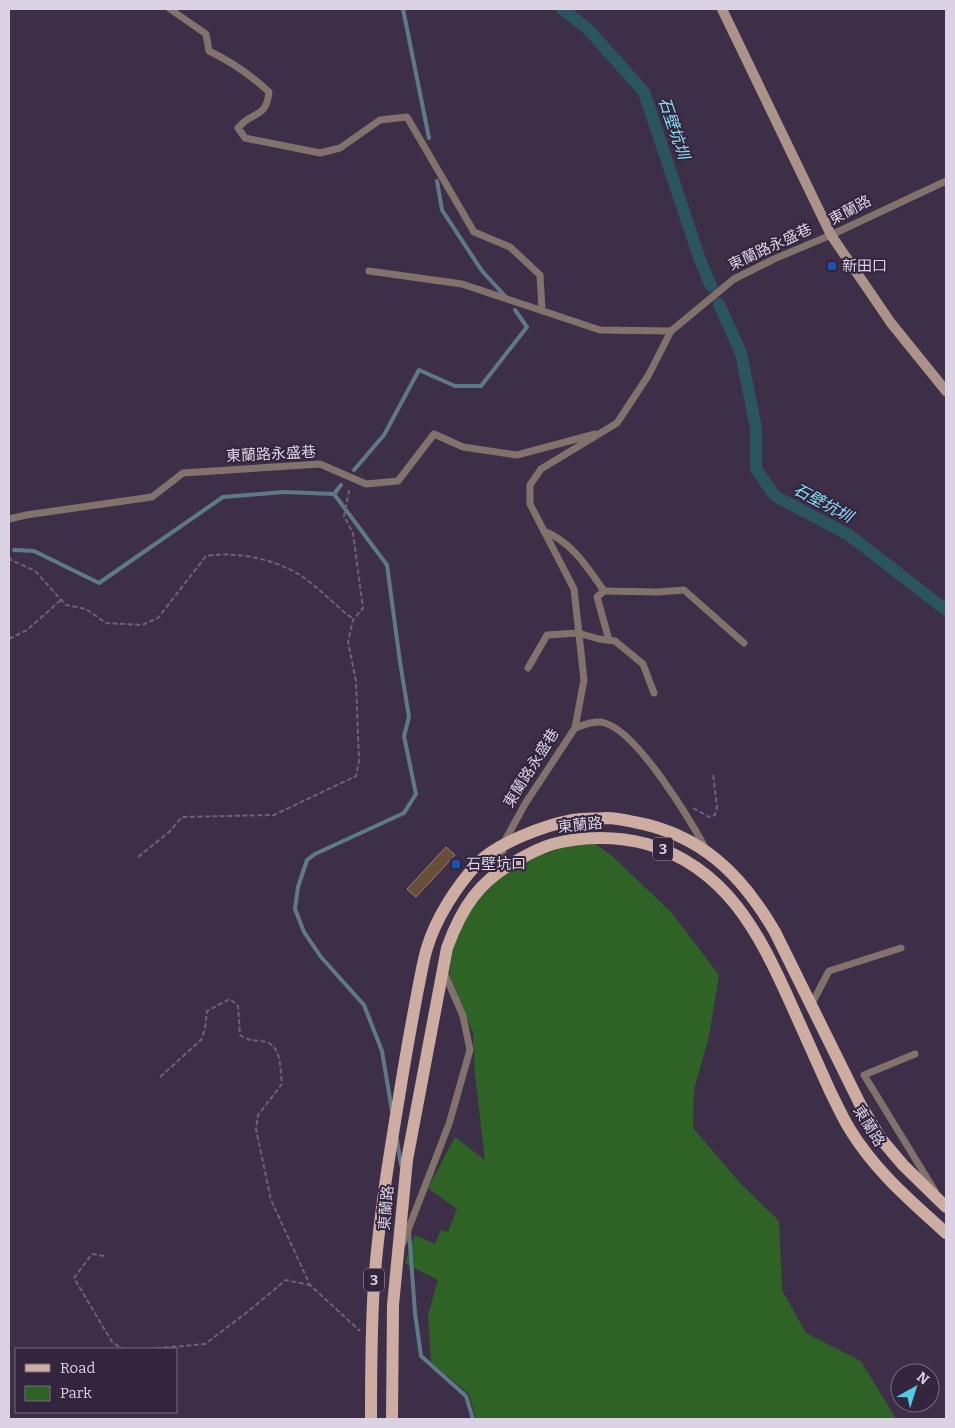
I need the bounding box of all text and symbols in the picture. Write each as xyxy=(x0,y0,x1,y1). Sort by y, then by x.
water label: 石壁坑圳 xyxy=(655,95,694,163)
street label: 東蘭路 xyxy=(826,191,874,229)
street label: 東蘭路永盛巷 xyxy=(725,220,815,274)
place label: 新田口 xyxy=(842,257,887,275)
marker: 新田口 xyxy=(826,260,838,272)
street label: 東蘭路永盛巷 xyxy=(226,443,316,465)
water label: 石壁坑圳 xyxy=(790,480,857,527)
street label: 東蘭路永盛巷 xyxy=(500,725,562,811)
street label: 東蘭路 xyxy=(557,814,603,836)
road number: 3 xyxy=(653,838,673,861)
place label: 石壁坑口 xyxy=(466,855,526,873)
marker: 石壁坑口 xyxy=(450,858,462,870)
street label: 東蘭路 xyxy=(849,1102,889,1150)
street label: 東蘭路 xyxy=(375,1185,397,1231)
road number: 3 xyxy=(364,1268,384,1292)
legend xyxy=(15,1348,178,1413)
text: Road xyxy=(60,1359,95,1377)
north arrow xyxy=(890,1363,940,1413)
text: N xyxy=(913,1368,933,1388)
text: Park xyxy=(60,1384,92,1402)

